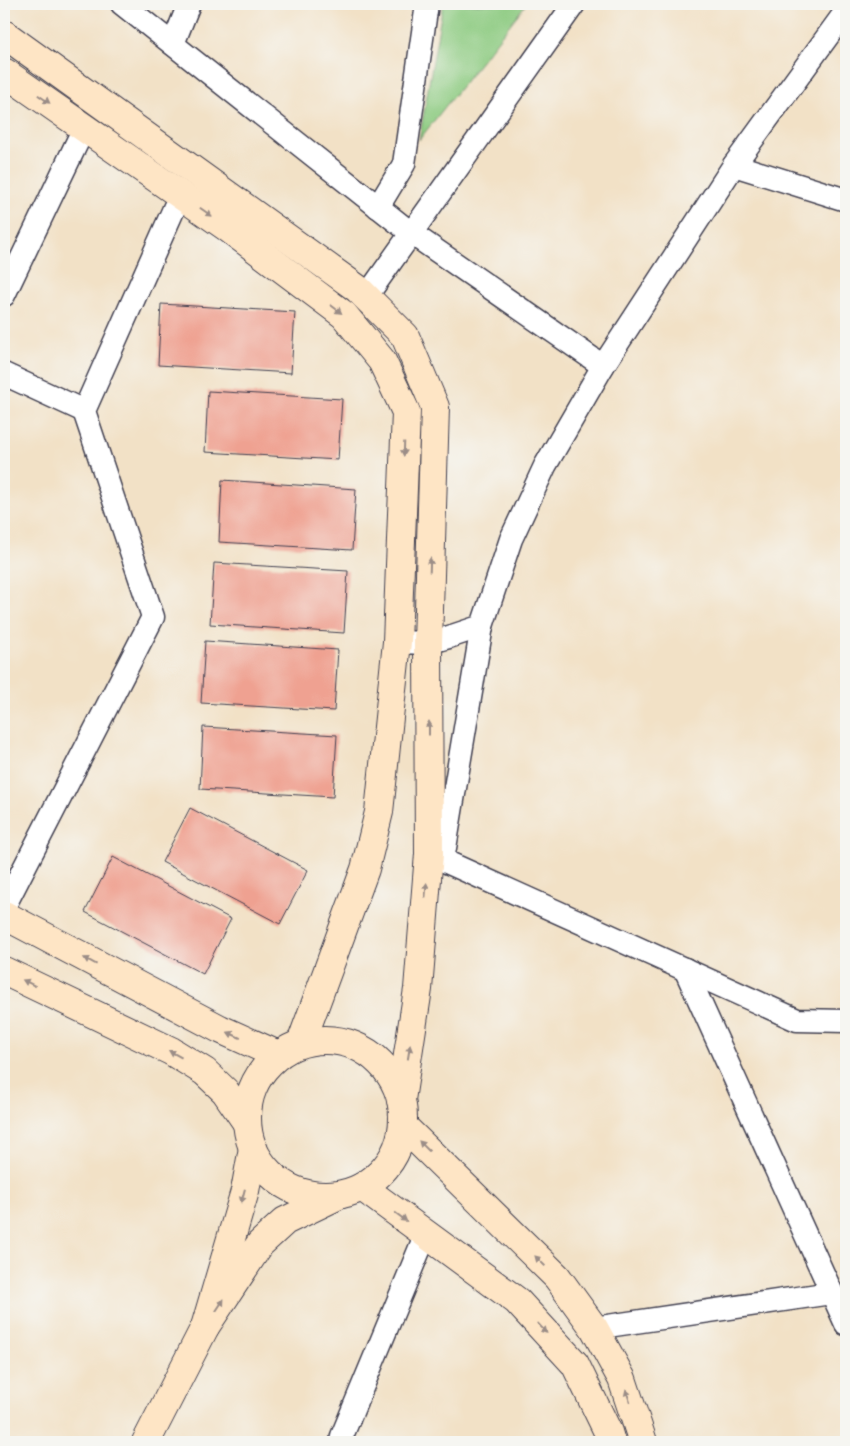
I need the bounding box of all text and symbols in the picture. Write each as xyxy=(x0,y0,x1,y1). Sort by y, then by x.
one-way arrow xyxy=(37,94,51,104)
one-way arrow xyxy=(199,207,213,217)
one-way arrow xyxy=(329,304,343,314)
one-way arrow xyxy=(400,441,408,457)
one-way arrow xyxy=(427,557,435,573)
one-way arrow xyxy=(425,720,433,736)
one-way arrow xyxy=(423,882,431,898)
one-way arrow xyxy=(83,956,96,965)
one-way arrow xyxy=(22,979,37,987)
one-way arrow xyxy=(227,1031,241,1039)
one-way arrow xyxy=(405,1043,413,1059)
one-way arrow xyxy=(169,1050,182,1059)
one-way arrow xyxy=(419,1141,431,1153)
one-way arrow xyxy=(239,1188,247,1203)
one-way arrow xyxy=(394,1212,408,1222)
one-way arrow xyxy=(534,1255,546,1267)
one-way arrow xyxy=(215,1298,224,1311)
one-way arrow xyxy=(536,1322,548,1334)
one-way arrow xyxy=(623,1388,631,1403)

